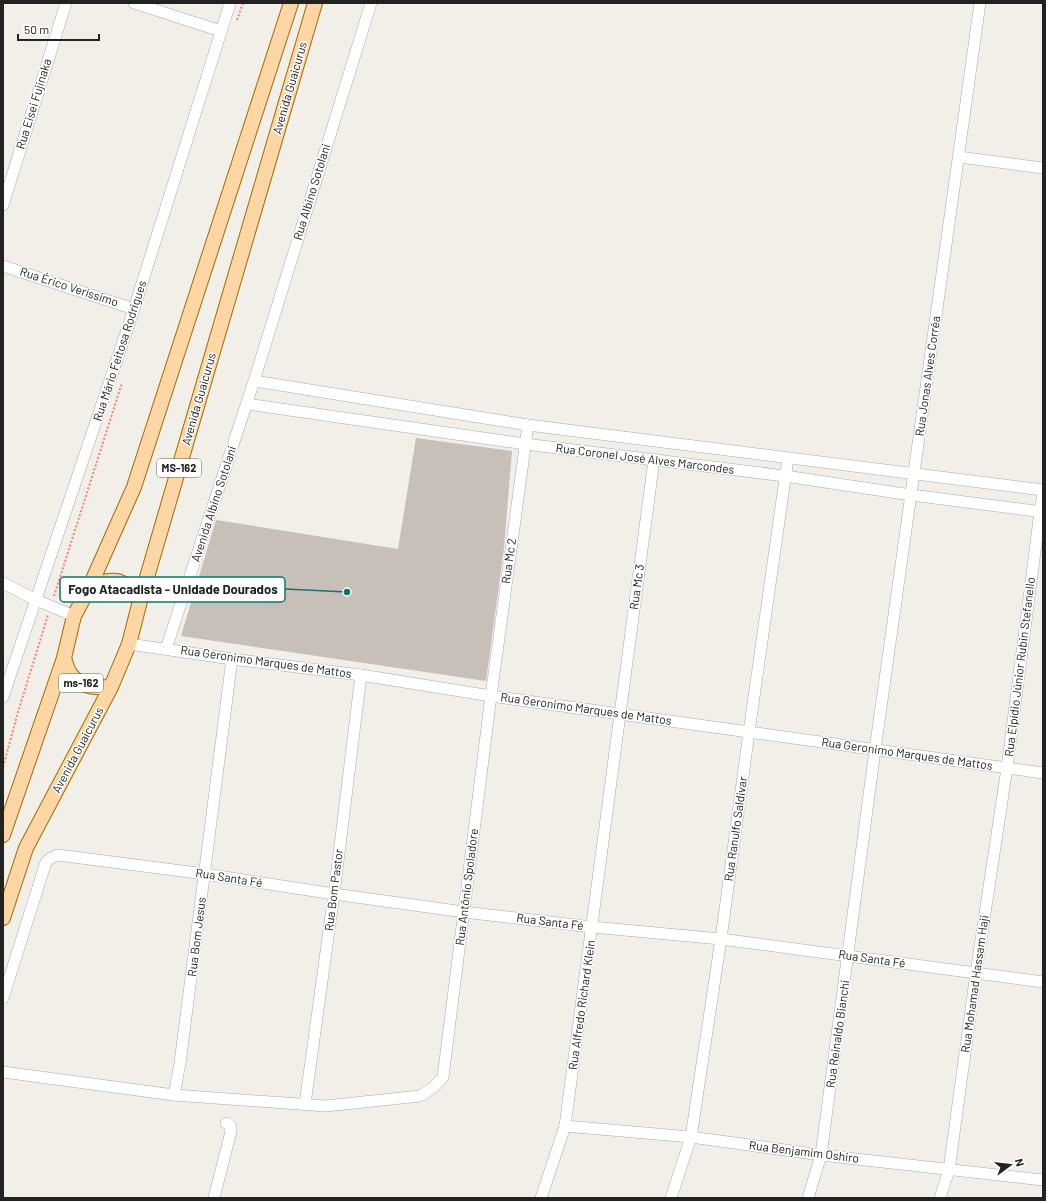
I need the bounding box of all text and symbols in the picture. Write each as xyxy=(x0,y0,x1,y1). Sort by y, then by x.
scale bar xyxy=(18,16,99,42)
text: 50 m xyxy=(24,22,49,36)
street label: Avenida Guaicurus xyxy=(269,40,309,136)
street label: Rua Eisei Fujinaka xyxy=(13,57,53,151)
street label: Rua Albino Sotolani xyxy=(290,142,332,242)
street label: Rua Érico Veríssimo xyxy=(18,264,120,309)
street label: Rua Mário Feitosa Rodrigues xyxy=(90,278,148,423)
street label: Rua Jonas Alves Corrêa xyxy=(912,315,942,437)
street label: Avenida Guaicurus xyxy=(178,351,218,447)
street label: Rua Coronel José Alves Marcondes xyxy=(555,440,735,476)
street label: Avenida Albino Sotolani xyxy=(188,444,238,563)
road number: MS-162 xyxy=(157,459,201,477)
street label: Rua Mc 2 xyxy=(498,537,518,585)
street label: Rua Mc 3 xyxy=(626,563,646,610)
street label: Rua Elpídio Júnior Rubin Stefanello xyxy=(1001,576,1037,758)
callout: Fogo Atacadista - Unidade Dourados xyxy=(60,577,285,602)
text: Fogo Atacadista - Unidade Dourados xyxy=(68,581,278,597)
street label: Rua Geronimo Marques de Mattos xyxy=(180,642,353,680)
road number: ms-162 xyxy=(59,674,103,692)
street label: Rua Geronimo Marques de Mattos xyxy=(500,689,673,727)
street label: Avenida Guaicurus xyxy=(48,704,106,795)
street label: Rua Geronimo Marques de Mattos xyxy=(821,734,994,772)
street label: Rua Ranulfo Saldivar xyxy=(721,775,749,882)
street label: Rua Antônio Spoladore xyxy=(452,827,480,946)
street label: Rua Bom Pastor xyxy=(321,847,345,932)
street label: Rua Santa Fé xyxy=(195,865,264,889)
street label: Rua Bom Jesus xyxy=(184,896,208,977)
street label: Rua Santa Fé xyxy=(516,910,584,932)
street label: Rua Mohamad Hassam Haji xyxy=(957,914,991,1054)
street label: Rua Alfredo Richard Klein xyxy=(565,939,597,1071)
street label: Rua Santa Fé xyxy=(838,946,907,970)
street label: Rua Reinaldo Bianchi xyxy=(823,979,852,1089)
street label: Rua Benjamim Oshiro xyxy=(748,1137,860,1165)
north arrow xyxy=(990,1145,1030,1185)
text: N xyxy=(1013,1157,1027,1168)

